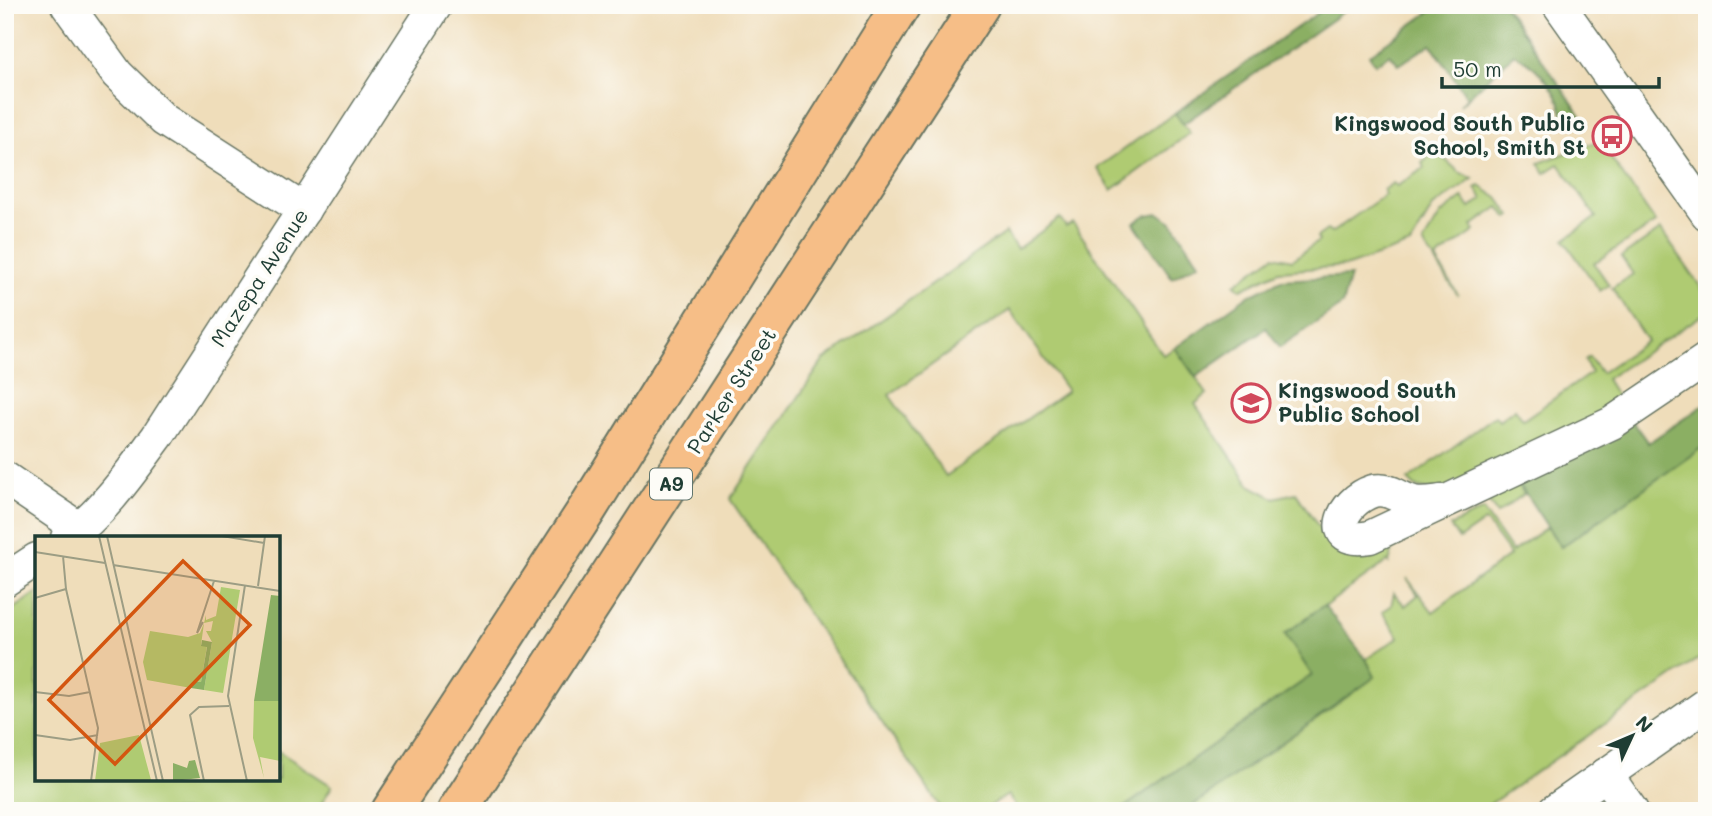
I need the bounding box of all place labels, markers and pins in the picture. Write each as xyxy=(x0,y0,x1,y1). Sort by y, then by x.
place label: Kingswood South Public School, Smith St xyxy=(1334,109,1585,160)
bus stop icon: Kingswood South Public School, Smith St xyxy=(1591,115,1633,157)
place label: Kingswood South Public School xyxy=(1278,376,1456,427)
school or university icon: Kingswood South Public School xyxy=(1230,382,1272,424)

